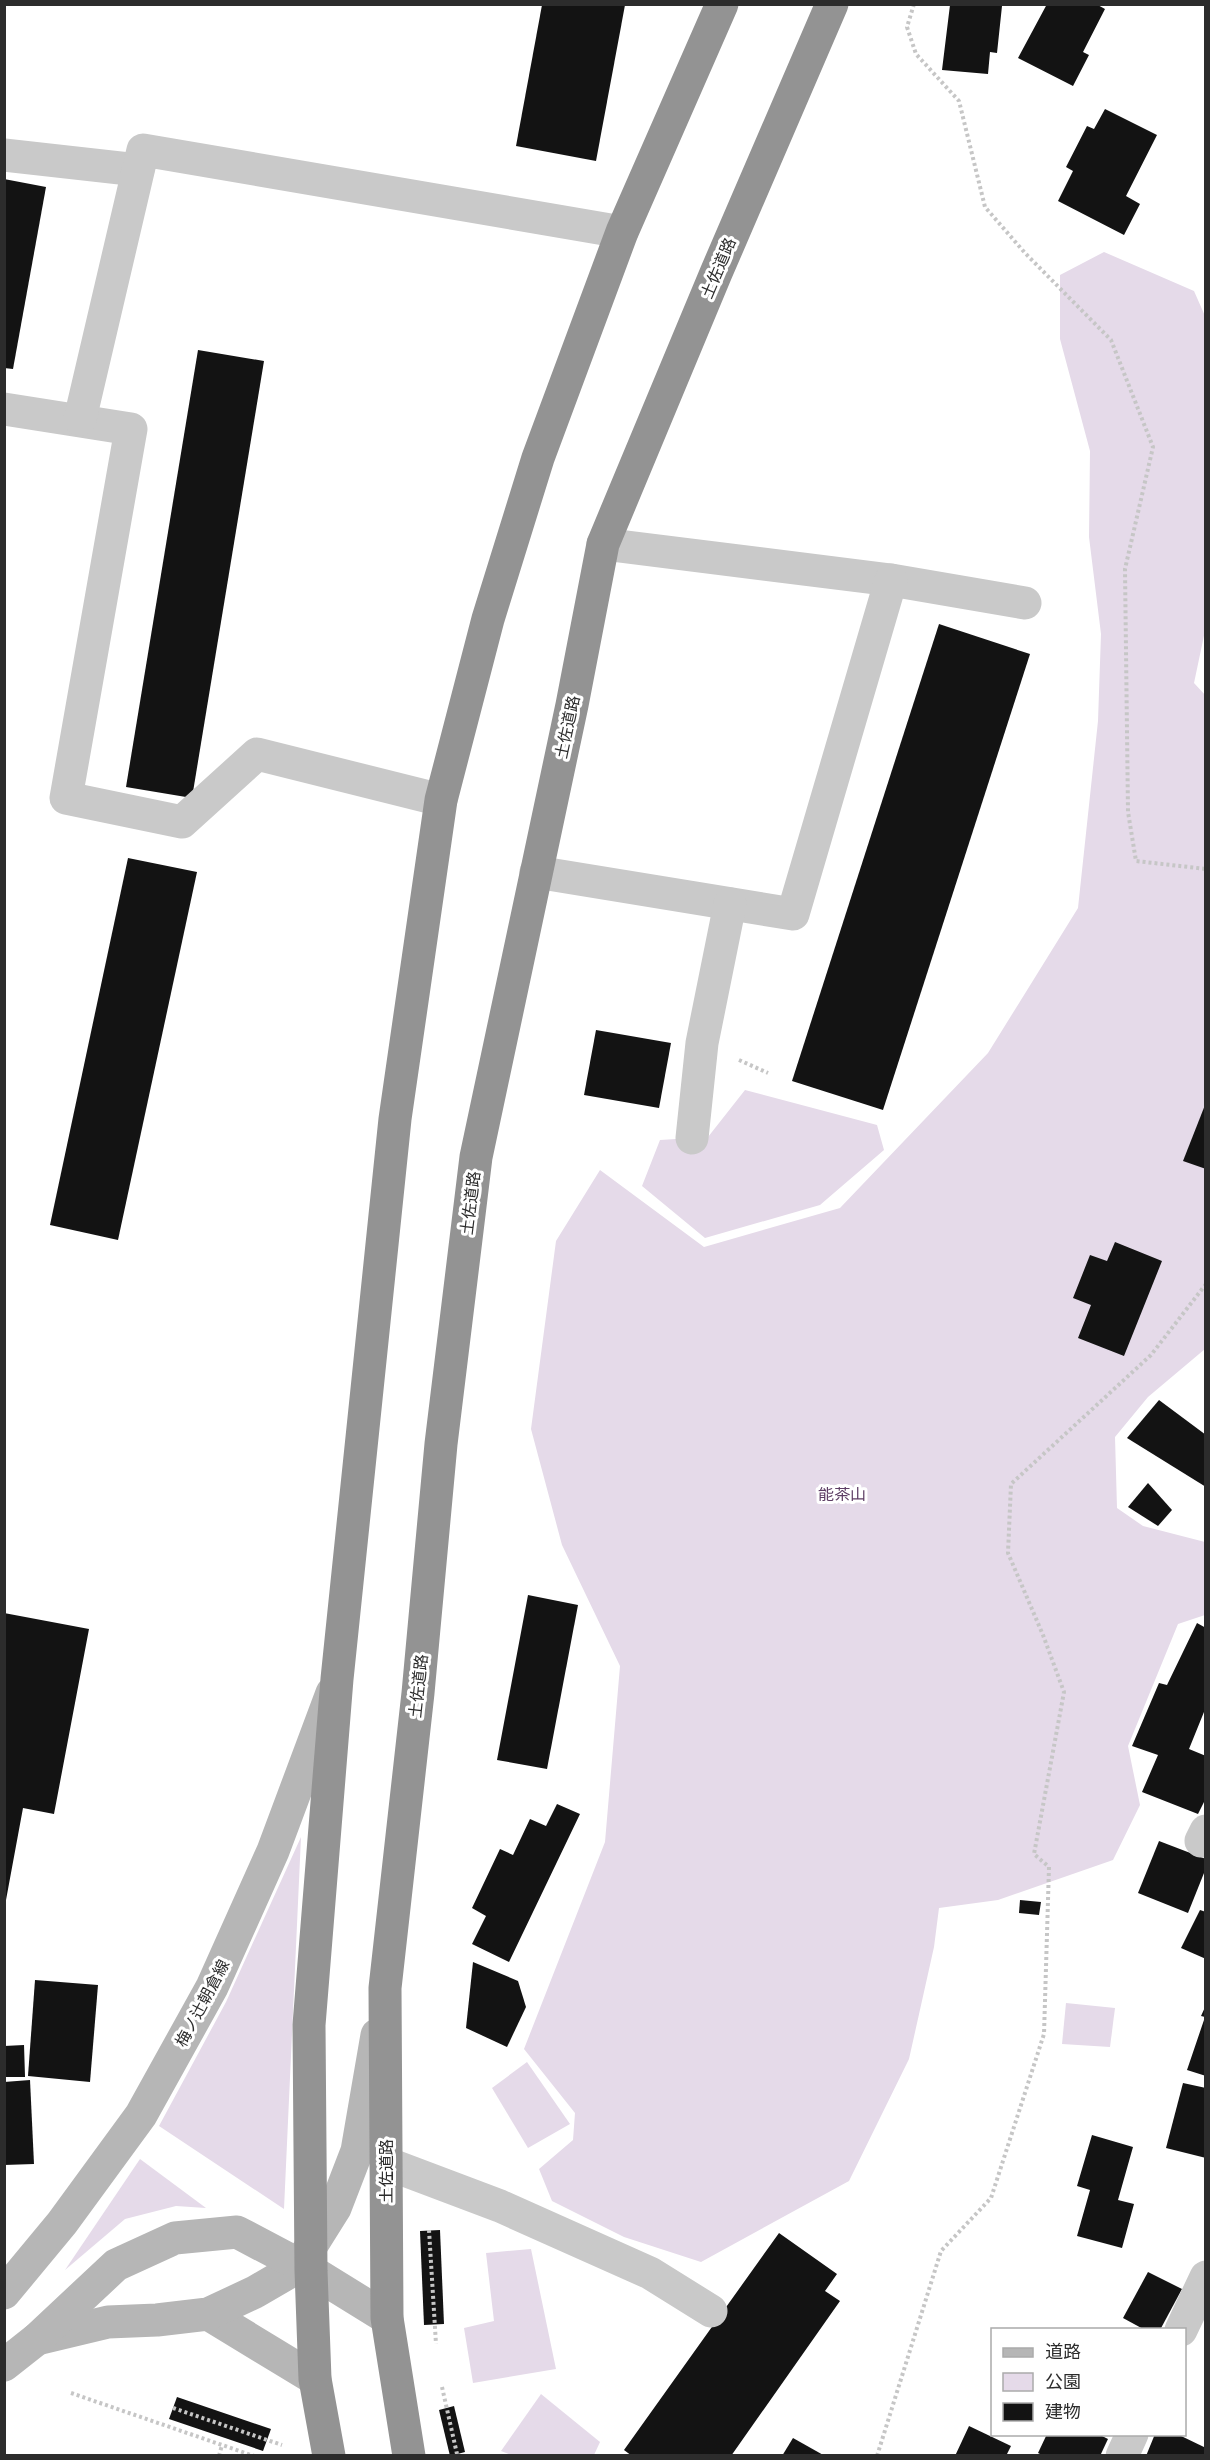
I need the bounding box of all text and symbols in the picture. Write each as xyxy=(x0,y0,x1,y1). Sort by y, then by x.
street label: 土佐道路 xyxy=(696,235,740,301)
street label: 土佐道路 xyxy=(551,694,583,760)
street label: 土佐道路 xyxy=(456,1170,484,1236)
park label: 能茶山 xyxy=(818,1484,866,1504)
street label: 土佐道路 xyxy=(405,1653,431,1719)
street label: 梅ノ辻朝倉線 xyxy=(171,1956,233,2050)
street label: 土佐道路 xyxy=(376,2139,396,2203)
legend xyxy=(991,2328,1186,2436)
text: 道路 xyxy=(1045,2340,1081,2363)
text: 公園 xyxy=(1045,2370,1081,2393)
text: 建物 xyxy=(1045,2400,1081,2423)

